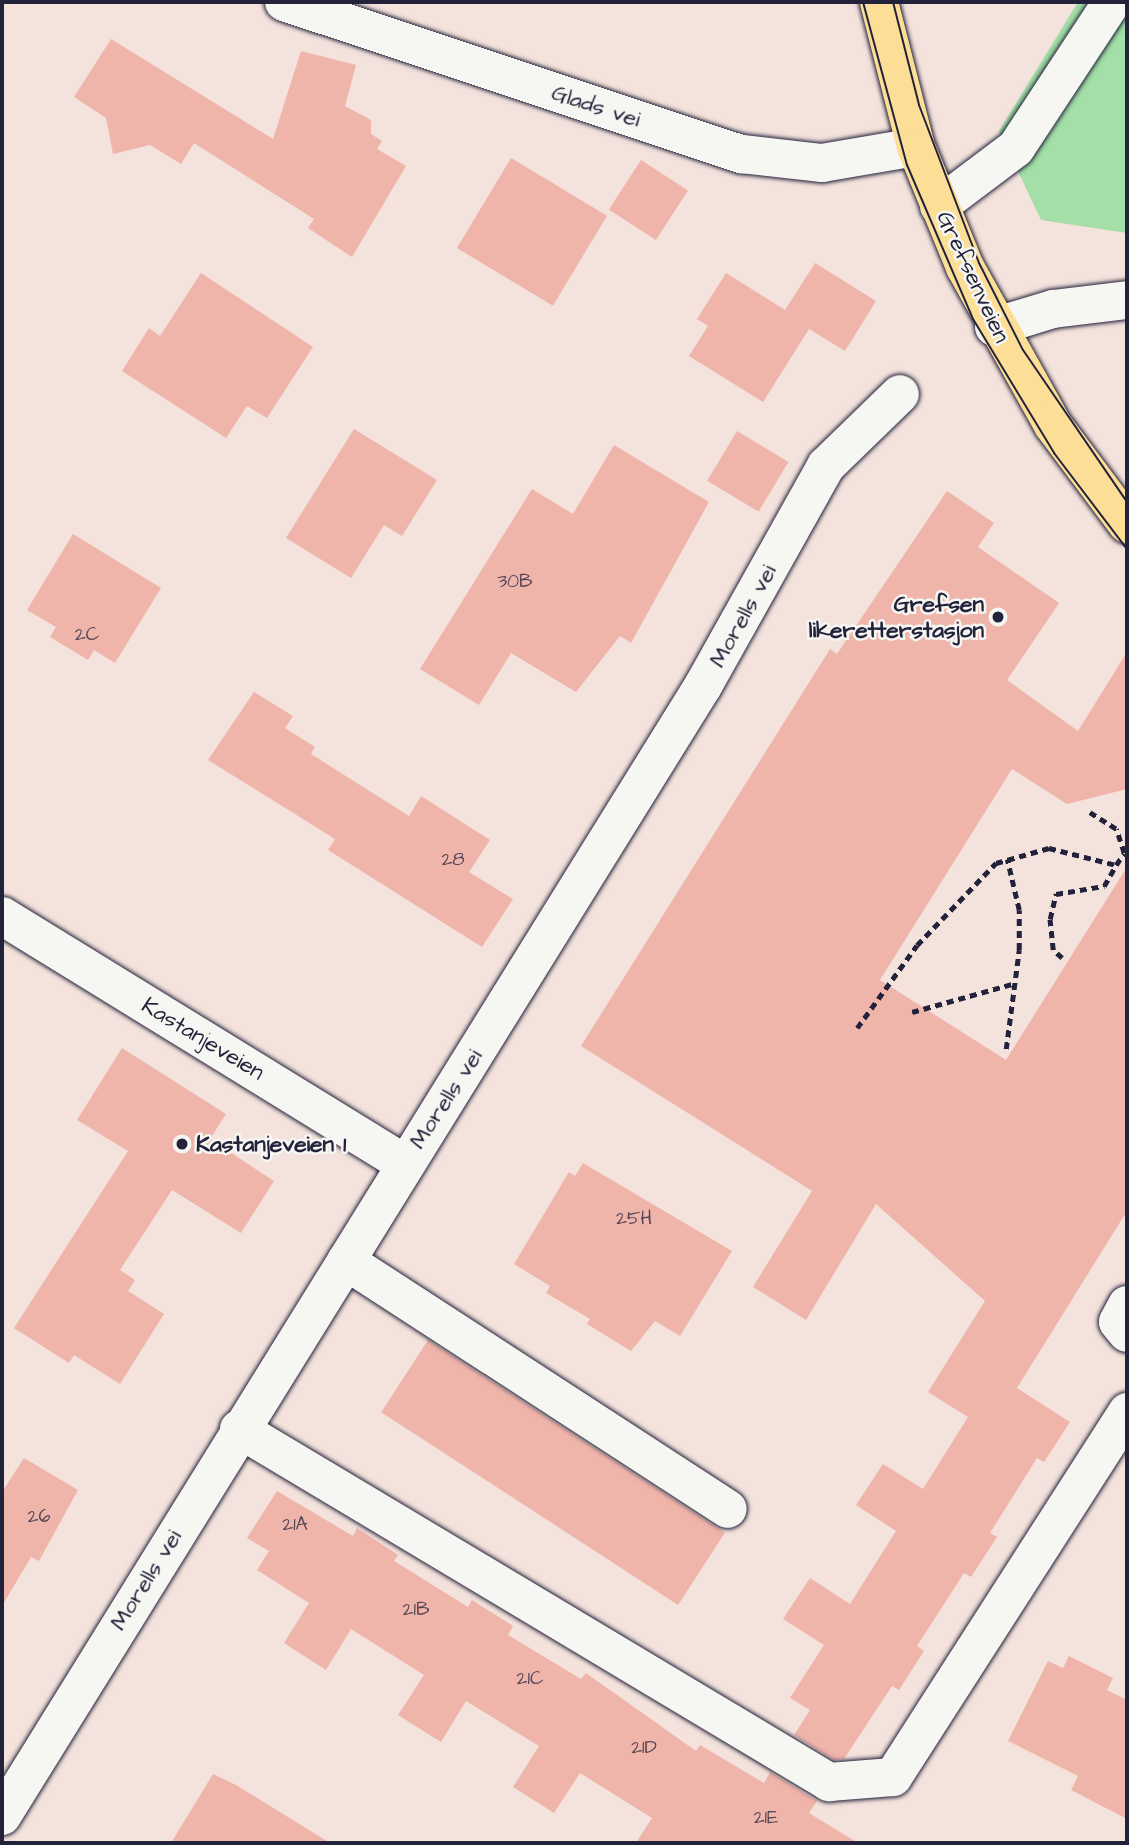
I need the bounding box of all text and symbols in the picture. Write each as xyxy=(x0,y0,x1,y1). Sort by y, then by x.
street label: Glads vei xyxy=(548,79,644,133)
street label: Grefsenveien xyxy=(930,207,1016,347)
street label: Morells vei xyxy=(704,560,782,672)
house number: 30B xyxy=(497,571,533,593)
place label: Grefsen likeretterstasjon xyxy=(809,590,984,644)
marker: Grefsen likeretterstasjon xyxy=(990,609,1006,625)
house number: 2C xyxy=(75,624,99,646)
house number: 28 xyxy=(441,849,465,871)
street label: Kastanjeveien xyxy=(137,992,269,1086)
street label: Morells vei xyxy=(404,1044,488,1154)
place label: Kastanjeveien 1 xyxy=(196,1130,346,1158)
marker: Kastanjeveien 1 xyxy=(174,1136,190,1152)
house number: 25H xyxy=(616,1208,652,1230)
house number: 26 xyxy=(28,1506,50,1528)
house number: 21A xyxy=(282,1514,308,1536)
street label: Morells vei xyxy=(104,1525,188,1635)
house number: 21B xyxy=(403,1599,429,1621)
house number: 21C xyxy=(517,1668,543,1690)
house number: 21D xyxy=(631,1737,657,1759)
house number: 21E xyxy=(754,1807,778,1829)

